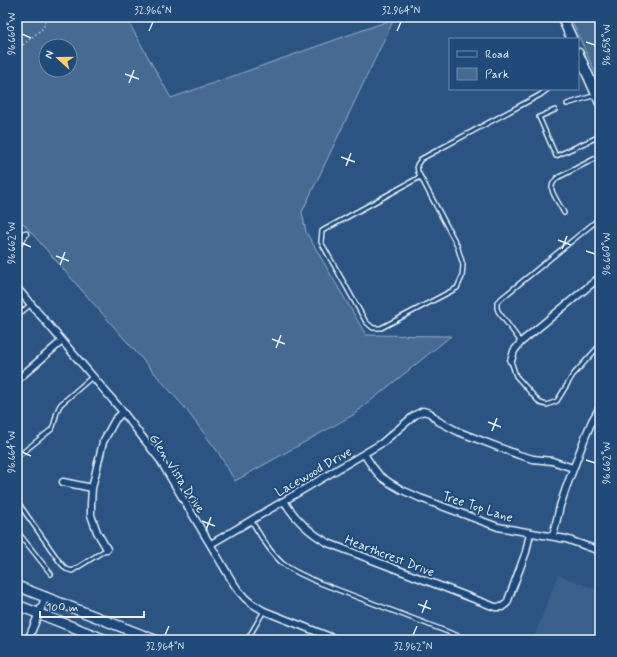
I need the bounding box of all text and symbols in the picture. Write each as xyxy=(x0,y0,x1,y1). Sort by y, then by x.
text: 32.966°N xyxy=(134,4,172,18)
text: 32.964°N xyxy=(382,4,421,18)
text: 96.660°W xyxy=(5,13,19,55)
text: 96.658°W xyxy=(600,24,614,66)
north arrow xyxy=(38,38,78,78)
legend xyxy=(449,38,579,90)
text: Road xyxy=(485,47,509,63)
text: N xyxy=(42,49,57,61)
text: Park xyxy=(485,67,509,83)
text: 96.662°W xyxy=(5,222,19,264)
text: 96.660°W xyxy=(600,233,614,275)
text: 96.664°W xyxy=(5,431,19,473)
street label: Glen Vista Drive xyxy=(145,431,209,517)
text: 96.662°W xyxy=(600,442,614,484)
street label: Lacewood Drive xyxy=(272,443,355,501)
street label: Tree Top Lane xyxy=(440,488,515,527)
street label: Hearthcrest Drive xyxy=(342,532,437,581)
scale bar xyxy=(40,593,144,619)
text: 100 m xyxy=(46,600,78,616)
text: 32.964°N xyxy=(146,640,185,654)
text: 32.962°N xyxy=(394,640,433,654)

